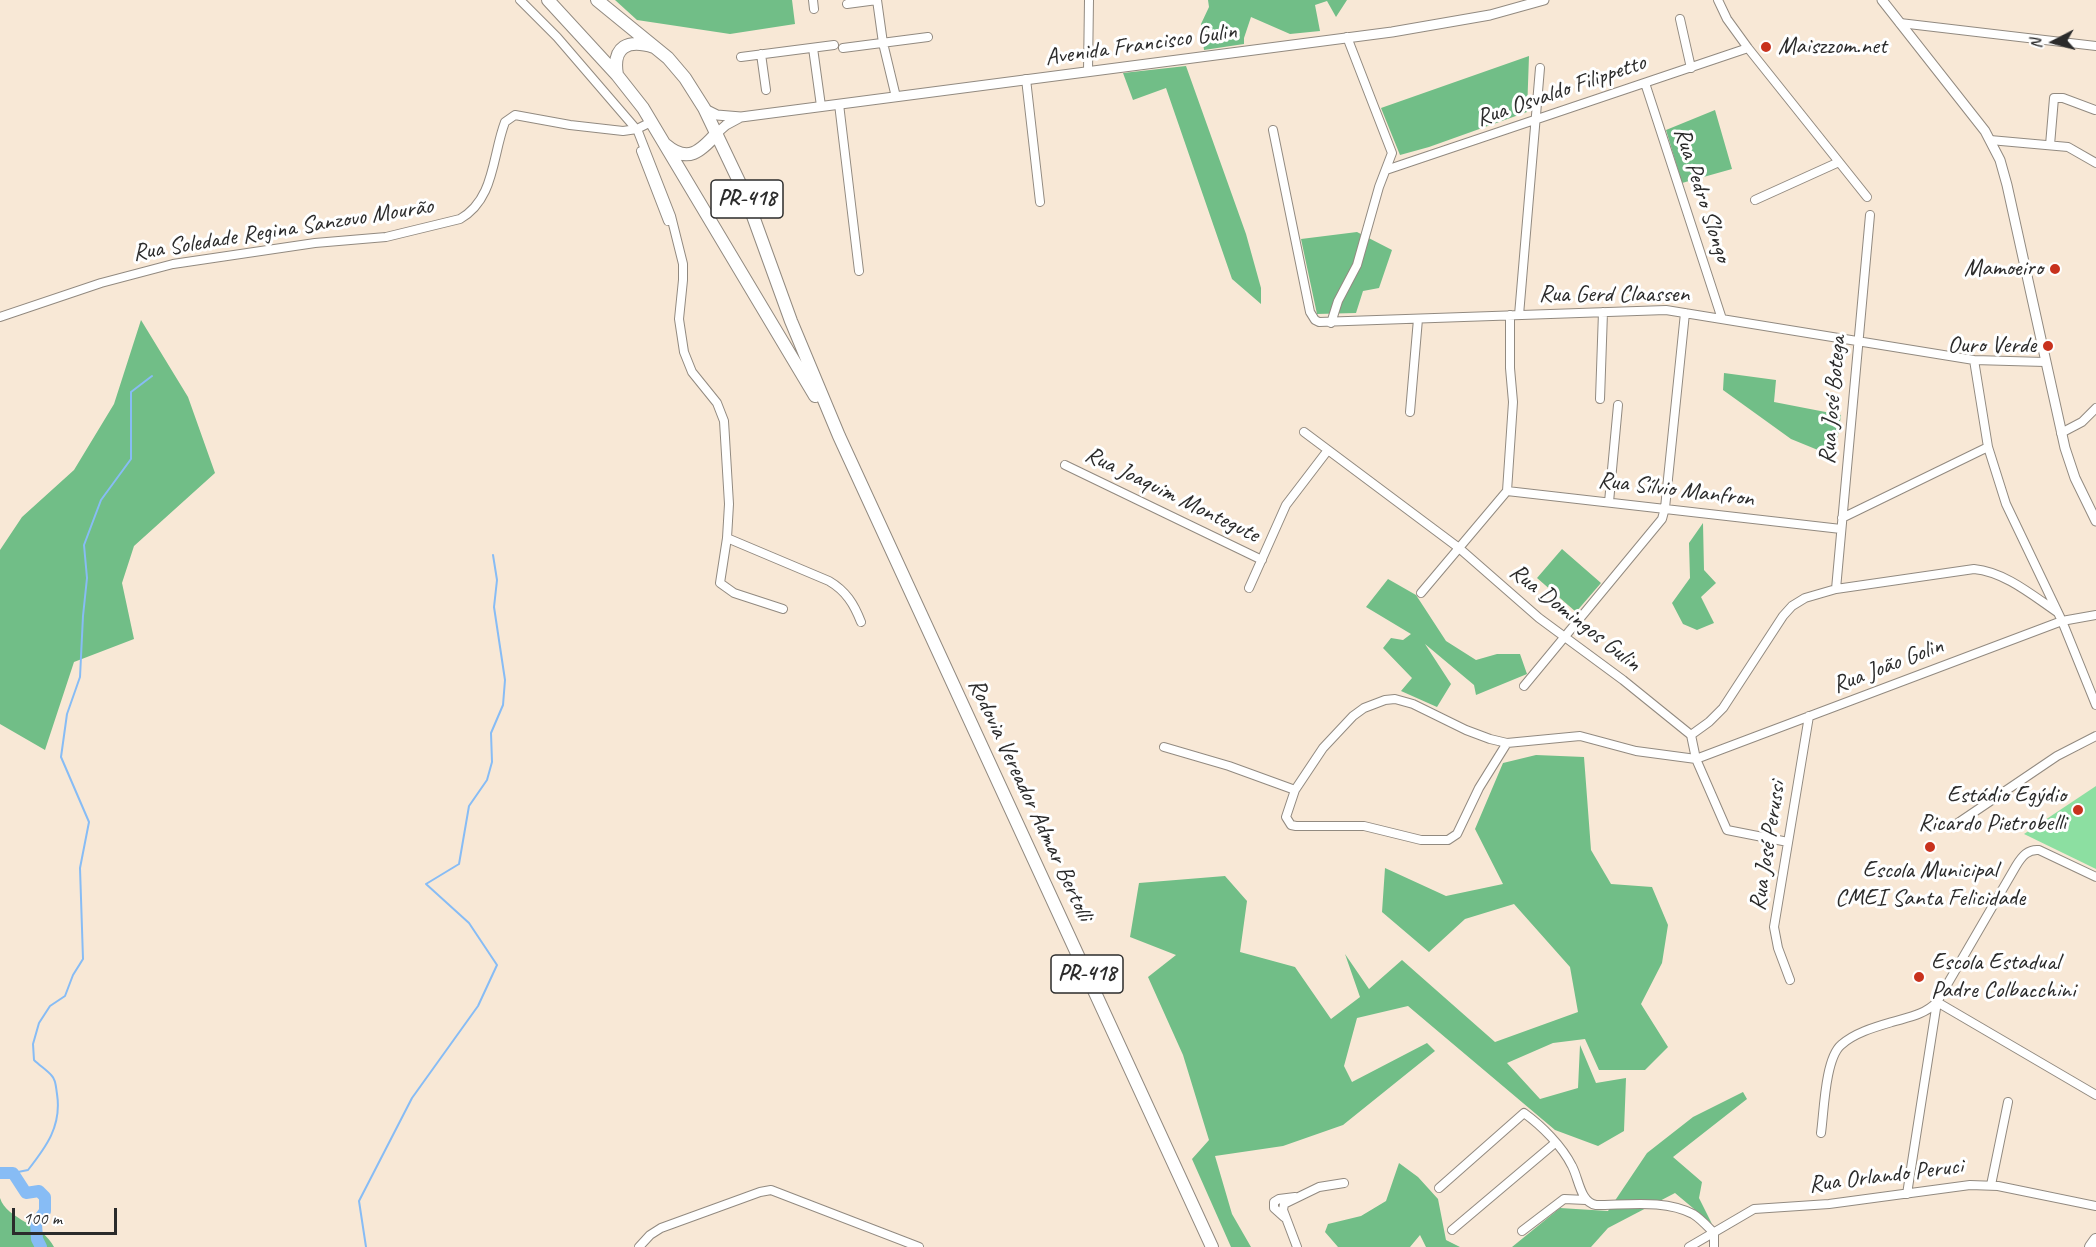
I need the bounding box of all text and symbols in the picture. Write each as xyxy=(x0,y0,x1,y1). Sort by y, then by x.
north arrow xyxy=(2024,12,2084,72)
street label: Avenida Francisco Gulin xyxy=(1043,17,1239,73)
place label: Maiszzom.net xyxy=(1778,33,1887,61)
text: N xyxy=(2026,38,2047,50)
marker: Maiszzom.net xyxy=(1759,40,1773,54)
street label: Rua Osvaldo Filippetto xyxy=(1472,48,1650,134)
street label: Rua Pedro Slongo xyxy=(1667,124,1737,266)
road number: PR-418 xyxy=(711,180,783,218)
street label: Rua Soledade Regina Sanzovo Mourão xyxy=(131,192,435,268)
place label: Mamoeiro xyxy=(1964,255,2043,283)
marker: Mamoeiro xyxy=(2048,262,2062,276)
street label: Rua Gerd Claassen xyxy=(1539,281,1689,309)
place label: Ouro Verde xyxy=(1948,332,2036,360)
street label: Rua José Botega xyxy=(1813,335,1853,465)
marker: Ouro Verde xyxy=(2041,339,2055,353)
street label: Rua Joaquim Montegute xyxy=(1080,440,1264,550)
street label: Rua Sílvio Manfron xyxy=(1596,466,1756,514)
street label: Rua Domingos Gulin xyxy=(1504,558,1646,678)
street label: Rua João Golin xyxy=(1829,632,1947,700)
street label: Rodovia Vereador Admar Bertolli xyxy=(961,674,1099,926)
street label: Rua José Perussi xyxy=(1744,779,1792,913)
place label: Estádio Egýdio Ricardo Pietrobelli xyxy=(1918,782,2066,838)
marker: Estádio Egýdio Ricardo Pietrobelli xyxy=(2071,803,2085,817)
marker: Escola Municipal CMEI Santa Felicidade xyxy=(1923,840,1937,854)
place label: Escola Municipal CMEI Santa Felicidade xyxy=(1835,857,2025,913)
place label: Escola Estadual Padre Colbacchini xyxy=(1931,949,2075,1005)
road number: PR-418 xyxy=(1051,955,1123,993)
marker: Escola Estadual Padre Colbacchini xyxy=(1912,970,1926,984)
street label: Rua Orlando Peruci xyxy=(1807,1152,1965,1200)
scale bar xyxy=(15,1196,120,1234)
text: 100 m xyxy=(23,1207,62,1229)

